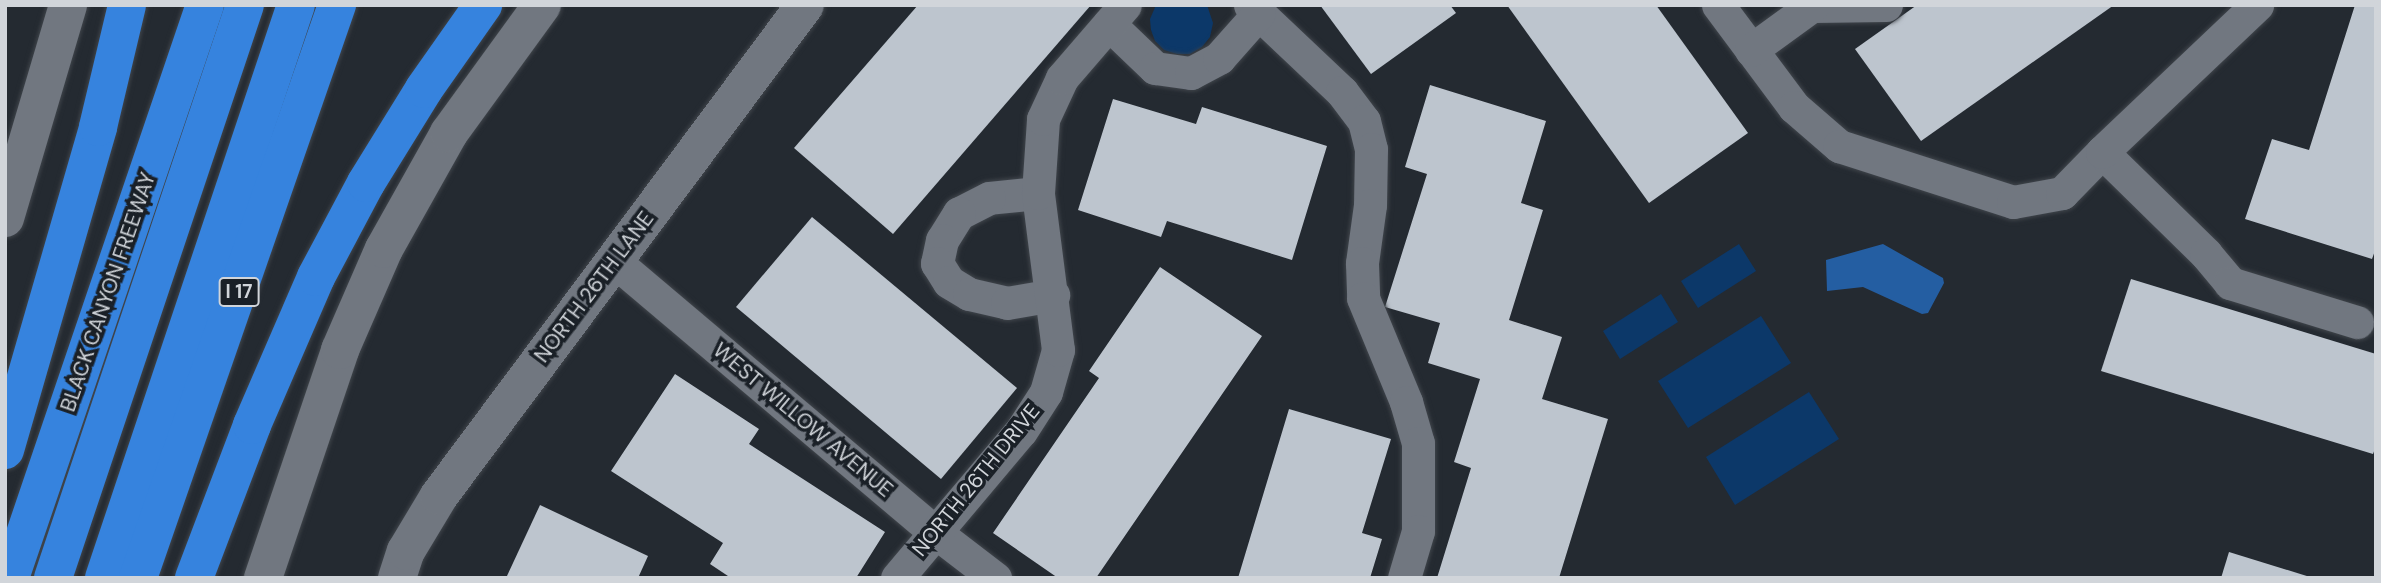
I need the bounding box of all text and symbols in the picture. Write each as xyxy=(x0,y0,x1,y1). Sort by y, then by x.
street label: BLACK CANYON FREEWAY xyxy=(55,169,161,415)
street label: NORTH 26TH LANE xyxy=(529,207,659,367)
road number: I 17 xyxy=(218,276,260,308)
street label: WEST WILLOW AVENUE xyxy=(708,337,898,503)
street label: NORTH 26TH DRIVE xyxy=(907,399,1045,561)

